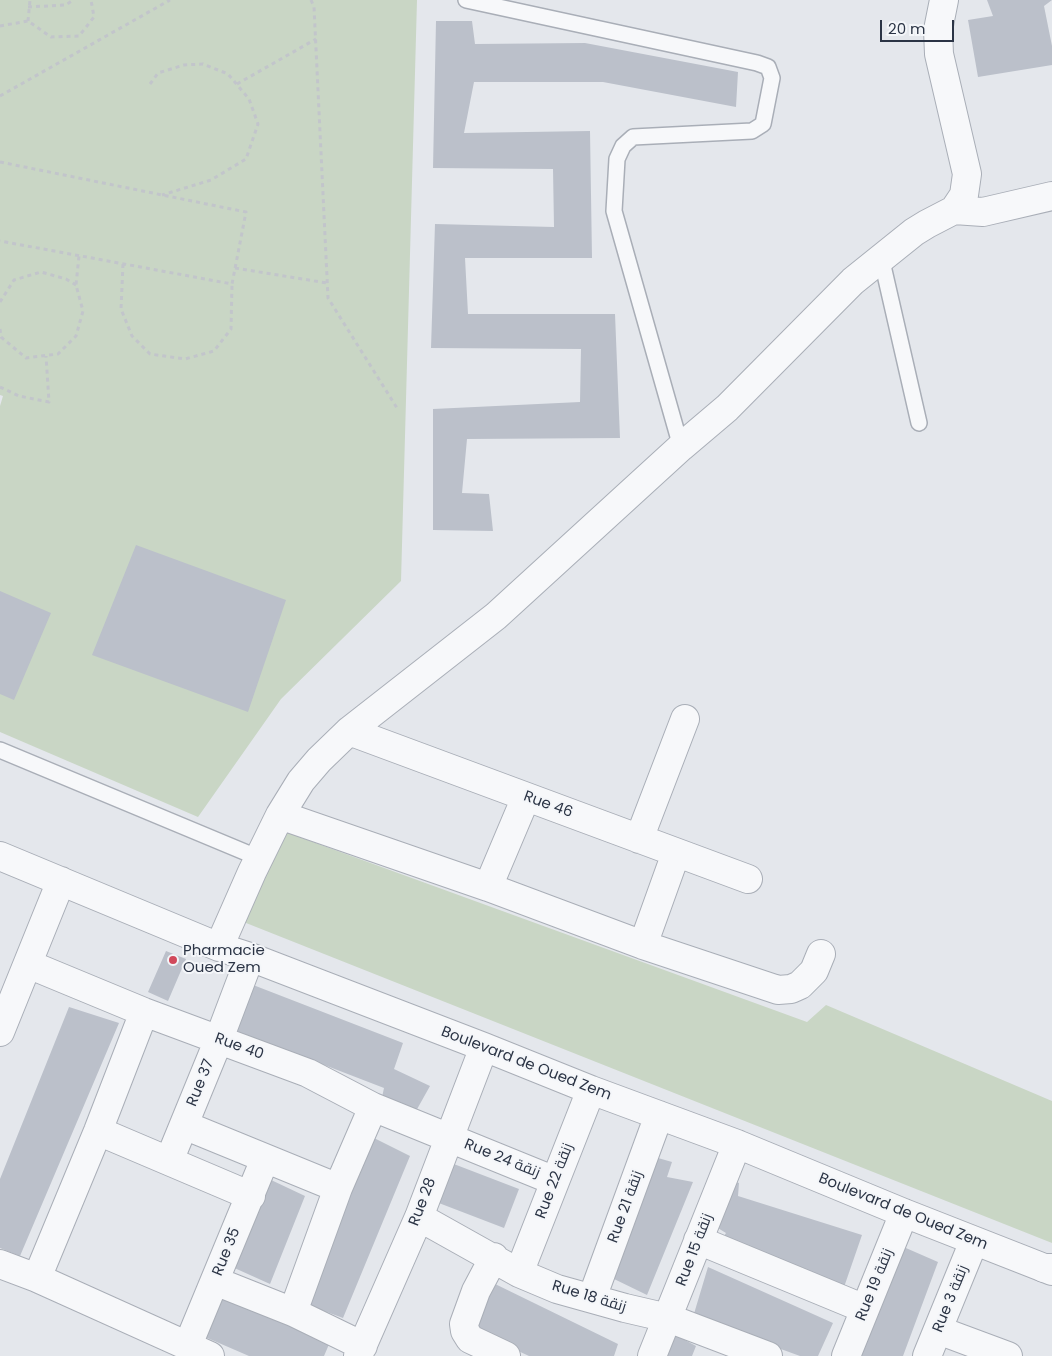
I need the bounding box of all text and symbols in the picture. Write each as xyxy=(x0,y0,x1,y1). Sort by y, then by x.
scale bar xyxy=(882,10,956,42)
text: 20 m xyxy=(888,18,926,39)
street label: Rue 46 xyxy=(521,788,575,822)
place label: Pharmacie Oued Zem xyxy=(183,942,265,977)
marker: Pharmacie Oued Zem xyxy=(167,954,179,966)
street label: Boulevard de Oued Zem xyxy=(438,1023,614,1105)
street label: Rue 40 xyxy=(212,1030,266,1064)
street label: Rue 37 xyxy=(183,1057,219,1109)
street label: Rue 24 زنقة xyxy=(461,1136,543,1182)
street label: Rue 22 زنقة xyxy=(532,1141,578,1221)
street label: Rue 21 زنقة xyxy=(605,1168,647,1246)
street label: Boulevard de Oued Zem xyxy=(816,1170,990,1254)
street label: Rue 28 xyxy=(406,1175,440,1229)
street label: Rue 15 زنقة xyxy=(673,1211,717,1289)
street label: Rue 35 xyxy=(209,1225,245,1279)
street label: Rue 19 زنقة xyxy=(852,1246,898,1324)
street label: Rue 3 زنقة xyxy=(929,1263,973,1335)
street label: Rue 18 زنقة xyxy=(550,1277,628,1317)

